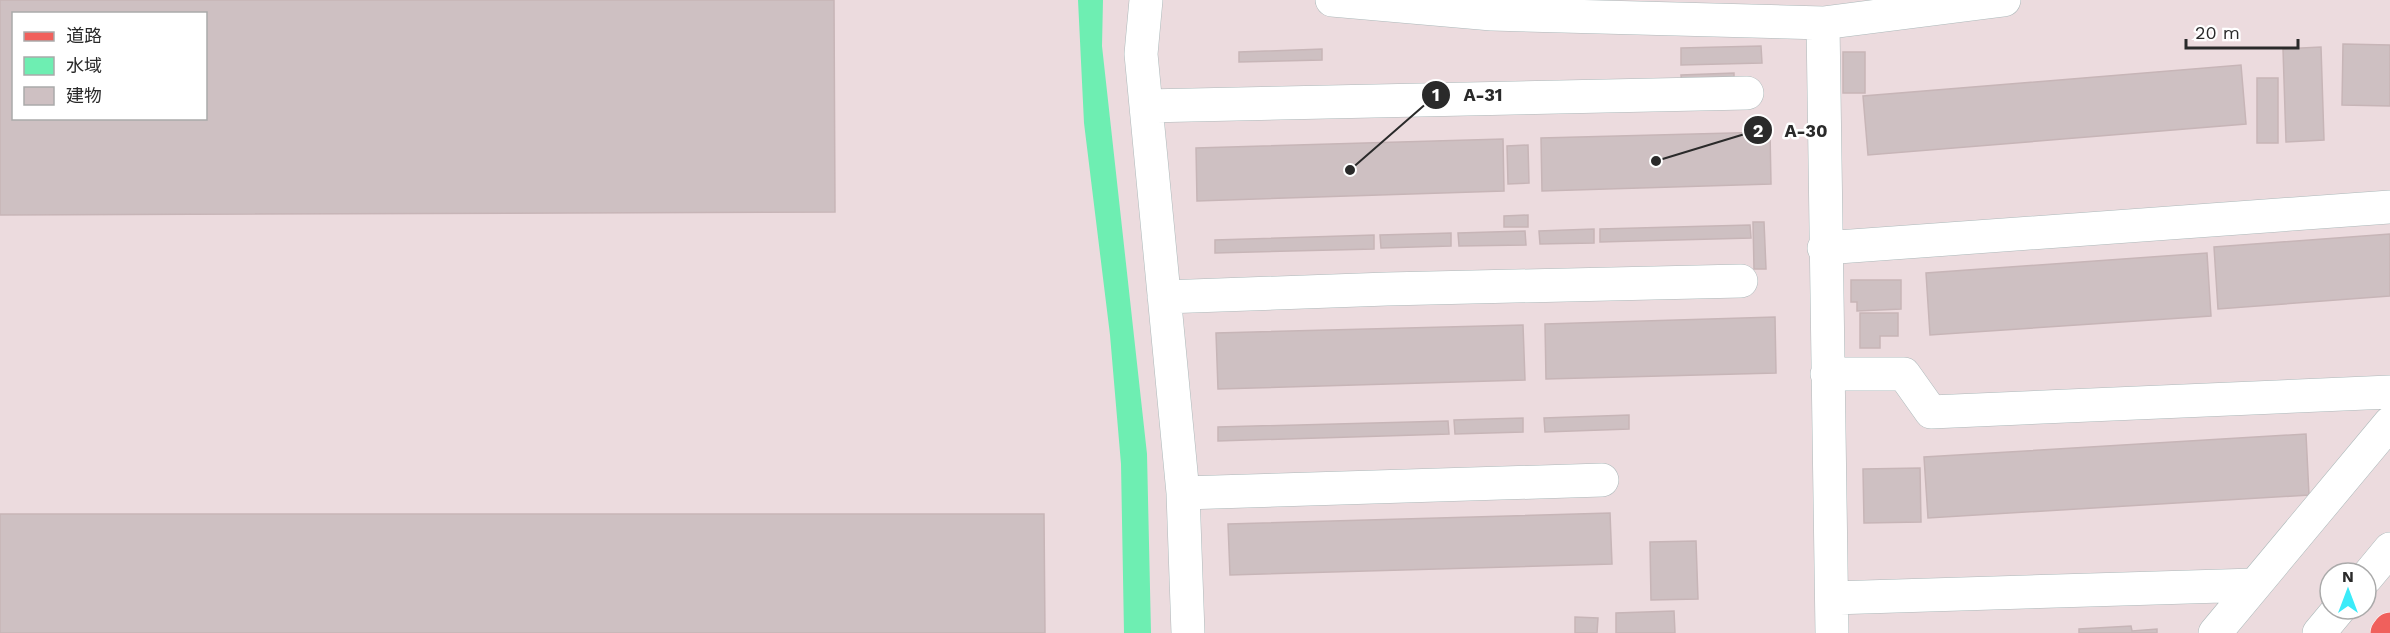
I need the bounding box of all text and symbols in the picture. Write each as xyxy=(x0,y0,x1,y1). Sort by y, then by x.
legend xyxy=(12,12,207,120)
scale bar xyxy=(2186,12,2298,50)
text: 20 m xyxy=(2195,22,2240,43)
text: 道路 xyxy=(66,25,102,46)
text: 水域 xyxy=(66,55,102,76)
callout: A-31 xyxy=(1421,77,1514,113)
text: 1 xyxy=(1432,84,1440,105)
text: A-31 xyxy=(1463,84,1503,105)
text: 建物 xyxy=(66,85,102,106)
callout: A-30 xyxy=(1743,112,1840,148)
text: 2 xyxy=(1753,120,1763,141)
text: A-30 xyxy=(1784,120,1828,141)
north arrow xyxy=(2318,561,2378,621)
text: N xyxy=(2342,567,2354,586)

